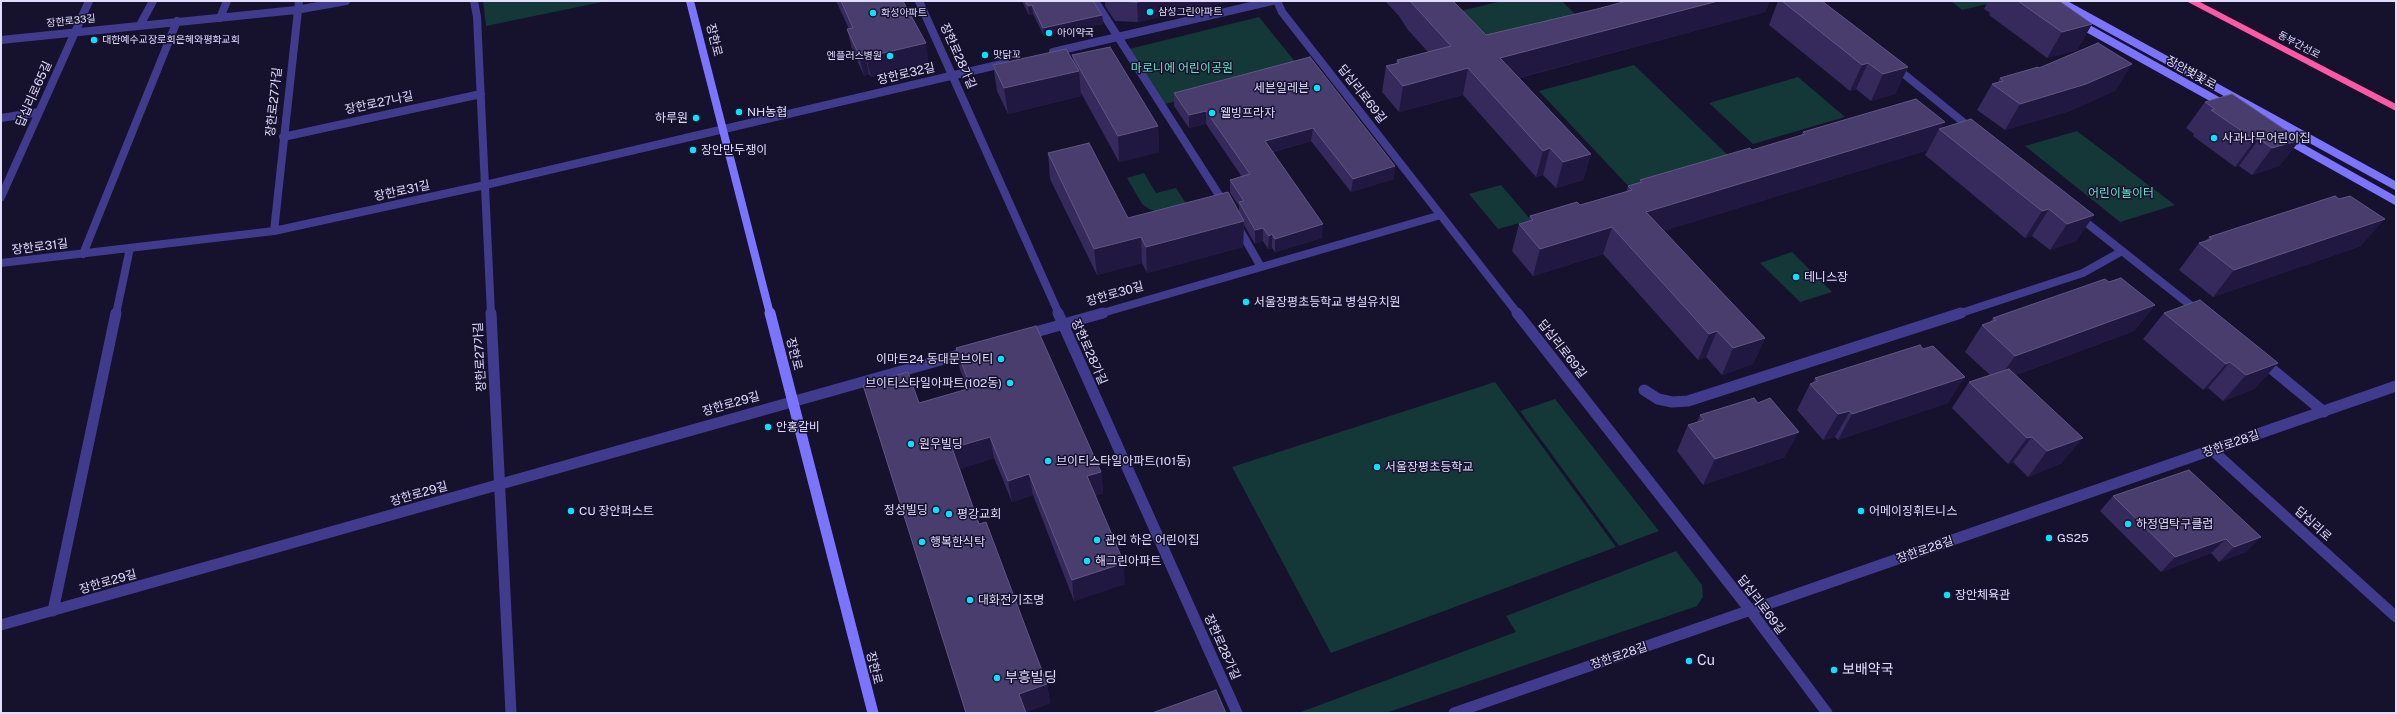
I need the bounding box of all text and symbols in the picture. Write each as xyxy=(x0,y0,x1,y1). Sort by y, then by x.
place label: 삼성그린아파트 xyxy=(1158,6,1222,18)
place label: 화성아파트 xyxy=(881,7,927,19)
marker: 삼성그린아파트 xyxy=(1145,7,1155,17)
marker: 화성아파트 xyxy=(868,8,878,18)
street label: 장한로33길 xyxy=(46,12,96,30)
street label: 장한로28가길 xyxy=(937,21,979,91)
street label: 장한로 xyxy=(703,22,725,58)
place label: 아이약국 xyxy=(1057,27,1094,39)
marker: 아이약국 xyxy=(1044,28,1054,38)
street label: 동부간선로 xyxy=(2276,29,2322,61)
place label: 대한예수교장로회은혜와평화교회 xyxy=(102,34,240,46)
marker: 대한예수교장로회은혜와평화교회 xyxy=(89,35,99,45)
place label: 맛닭꼬 xyxy=(993,49,1021,61)
place label: 엔플러스병원 xyxy=(827,50,882,62)
marker: 맛닭꼬 xyxy=(980,50,990,60)
marker: 엔플러스병원 xyxy=(885,51,895,61)
street label: 장안벚꽃로 xyxy=(2163,53,2219,93)
street label: 답십리로65길 xyxy=(13,59,55,129)
street label: 장한로32길 xyxy=(876,60,936,88)
park label: 마로니에 어린이공원 xyxy=(1131,61,1233,75)
street label: 답십리로69길 xyxy=(1335,62,1389,126)
street label: 장한로27가길 xyxy=(263,67,285,137)
place label: 세븐일레븐 xyxy=(1254,81,1309,95)
marker: 세븐일레븐 xyxy=(1312,83,1322,93)
street label: 장한로27나길 xyxy=(343,89,415,117)
place label: NH농협 xyxy=(747,105,787,119)
place label: 웰빙프라자 xyxy=(1220,106,1275,120)
marker: NH농협 xyxy=(734,107,744,117)
marker: 웰빙프라자 xyxy=(1207,108,1217,118)
place label: 하루원 xyxy=(655,111,688,125)
marker: 하루원 xyxy=(691,113,701,123)
place label: 사과나무어린이집 xyxy=(2222,131,2310,145)
marker: 사과나무어린이집 xyxy=(2209,133,2219,143)
place label: 장안만두쟁이 xyxy=(701,143,767,157)
marker: 장안만두쟁이 xyxy=(688,145,698,155)
street label: 장한로31길 xyxy=(373,178,431,204)
park label: 어린이놀이터 xyxy=(2088,186,2154,200)
street label: 장한로31길 xyxy=(11,236,69,258)
place label: 테니스장 xyxy=(1804,270,1848,284)
marker: 테니스장 xyxy=(1791,272,1801,282)
street label: 장한로30길 xyxy=(1085,279,1145,309)
place label: 서울장평초등학교 병설유치원 xyxy=(1254,295,1400,309)
marker: 서울장평초등학교 병설유치원 xyxy=(1241,297,1251,307)
street label: 장한로28가길 xyxy=(1068,317,1110,387)
street label: 답십리로69길 xyxy=(1535,317,1589,381)
street label: 장한로27가길 xyxy=(471,322,489,392)
street label: 장한로 xyxy=(783,336,805,372)
place label: 이마트24 동대문브이티 xyxy=(876,352,993,366)
marker: 이마트24 동대문브이티 xyxy=(996,354,1006,364)
place label: 브이티스타일아파트(102동) xyxy=(865,376,1002,390)
marker: 브이티스타일아파트(102동) xyxy=(1005,378,1015,388)
street label: 장한로29길 xyxy=(701,389,761,419)
place label: 안홍갈비 xyxy=(776,420,820,434)
marker: 안홍갈비 xyxy=(763,422,773,432)
street label: 장한로28길 xyxy=(2201,428,2261,460)
place label: 원우빌딩 xyxy=(919,437,963,451)
marker: 원우빌딩 xyxy=(906,439,916,449)
place label: 브이티스타일아파트(101동) xyxy=(1056,454,1191,468)
marker: 브이티스타일아파트(101동) xyxy=(1043,456,1053,466)
place label: 서울장평초등학교 xyxy=(1385,460,1473,474)
marker: 서울장평초등학교 xyxy=(1372,462,1382,472)
street label: 장한로29길 xyxy=(389,479,449,509)
place label: 정성빌딩 xyxy=(884,503,928,517)
place label: CU 장안퍼스트 xyxy=(579,504,654,518)
place label: 어메이징휘트니스 xyxy=(1869,504,1957,518)
street label: 답십리로 xyxy=(2292,504,2334,544)
marker: 정성빌딩 xyxy=(931,505,941,515)
marker: CU 장안퍼스트 xyxy=(566,506,576,516)
marker: 어메이징휘트니스 xyxy=(1856,506,1866,516)
place label: 평강교회 xyxy=(957,507,1001,521)
marker: 평강교회 xyxy=(944,509,954,519)
place label: 하정엽탁구클럽 xyxy=(2136,517,2213,531)
marker: 하정엽탁구클럽 xyxy=(2123,519,2133,529)
place label: GS25 xyxy=(2057,531,2089,545)
place label: 관인 하은 어린이집 xyxy=(1105,533,1199,547)
marker: GS25 xyxy=(2044,533,2054,543)
street label: 장한로28길 xyxy=(1895,534,1955,566)
place label: 행복한식탁 xyxy=(930,535,985,549)
marker: 관인 하은 어린이집 xyxy=(1092,535,1102,545)
marker: 행복한식탁 xyxy=(917,537,927,547)
place label: 해그린아파트 xyxy=(1095,554,1161,568)
marker: 해그린아파트 xyxy=(1082,556,1092,566)
street label: 장한로29길 xyxy=(78,567,138,597)
street label: 답십리로69길 xyxy=(1734,573,1788,637)
place label: 장안체육관 xyxy=(1955,588,2010,602)
marker: 장안체육관 xyxy=(1942,590,1952,600)
place label: 대화전기조명 xyxy=(978,593,1044,607)
marker: 대화전기조명 xyxy=(965,595,975,605)
street label: 장한로28가길 xyxy=(1201,612,1243,682)
street label: 장한로28길 xyxy=(1589,640,1649,672)
street label: 장한로 xyxy=(863,650,885,686)
place label: Cu xyxy=(1697,653,1715,669)
marker: Cu xyxy=(1684,656,1694,666)
place label: 보배약국 xyxy=(1842,662,1894,678)
marker: 보배약국 xyxy=(1829,665,1839,675)
place label: 부흥빌딩 xyxy=(1005,670,1057,686)
marker: 부흥빌딩 xyxy=(992,673,1002,683)

